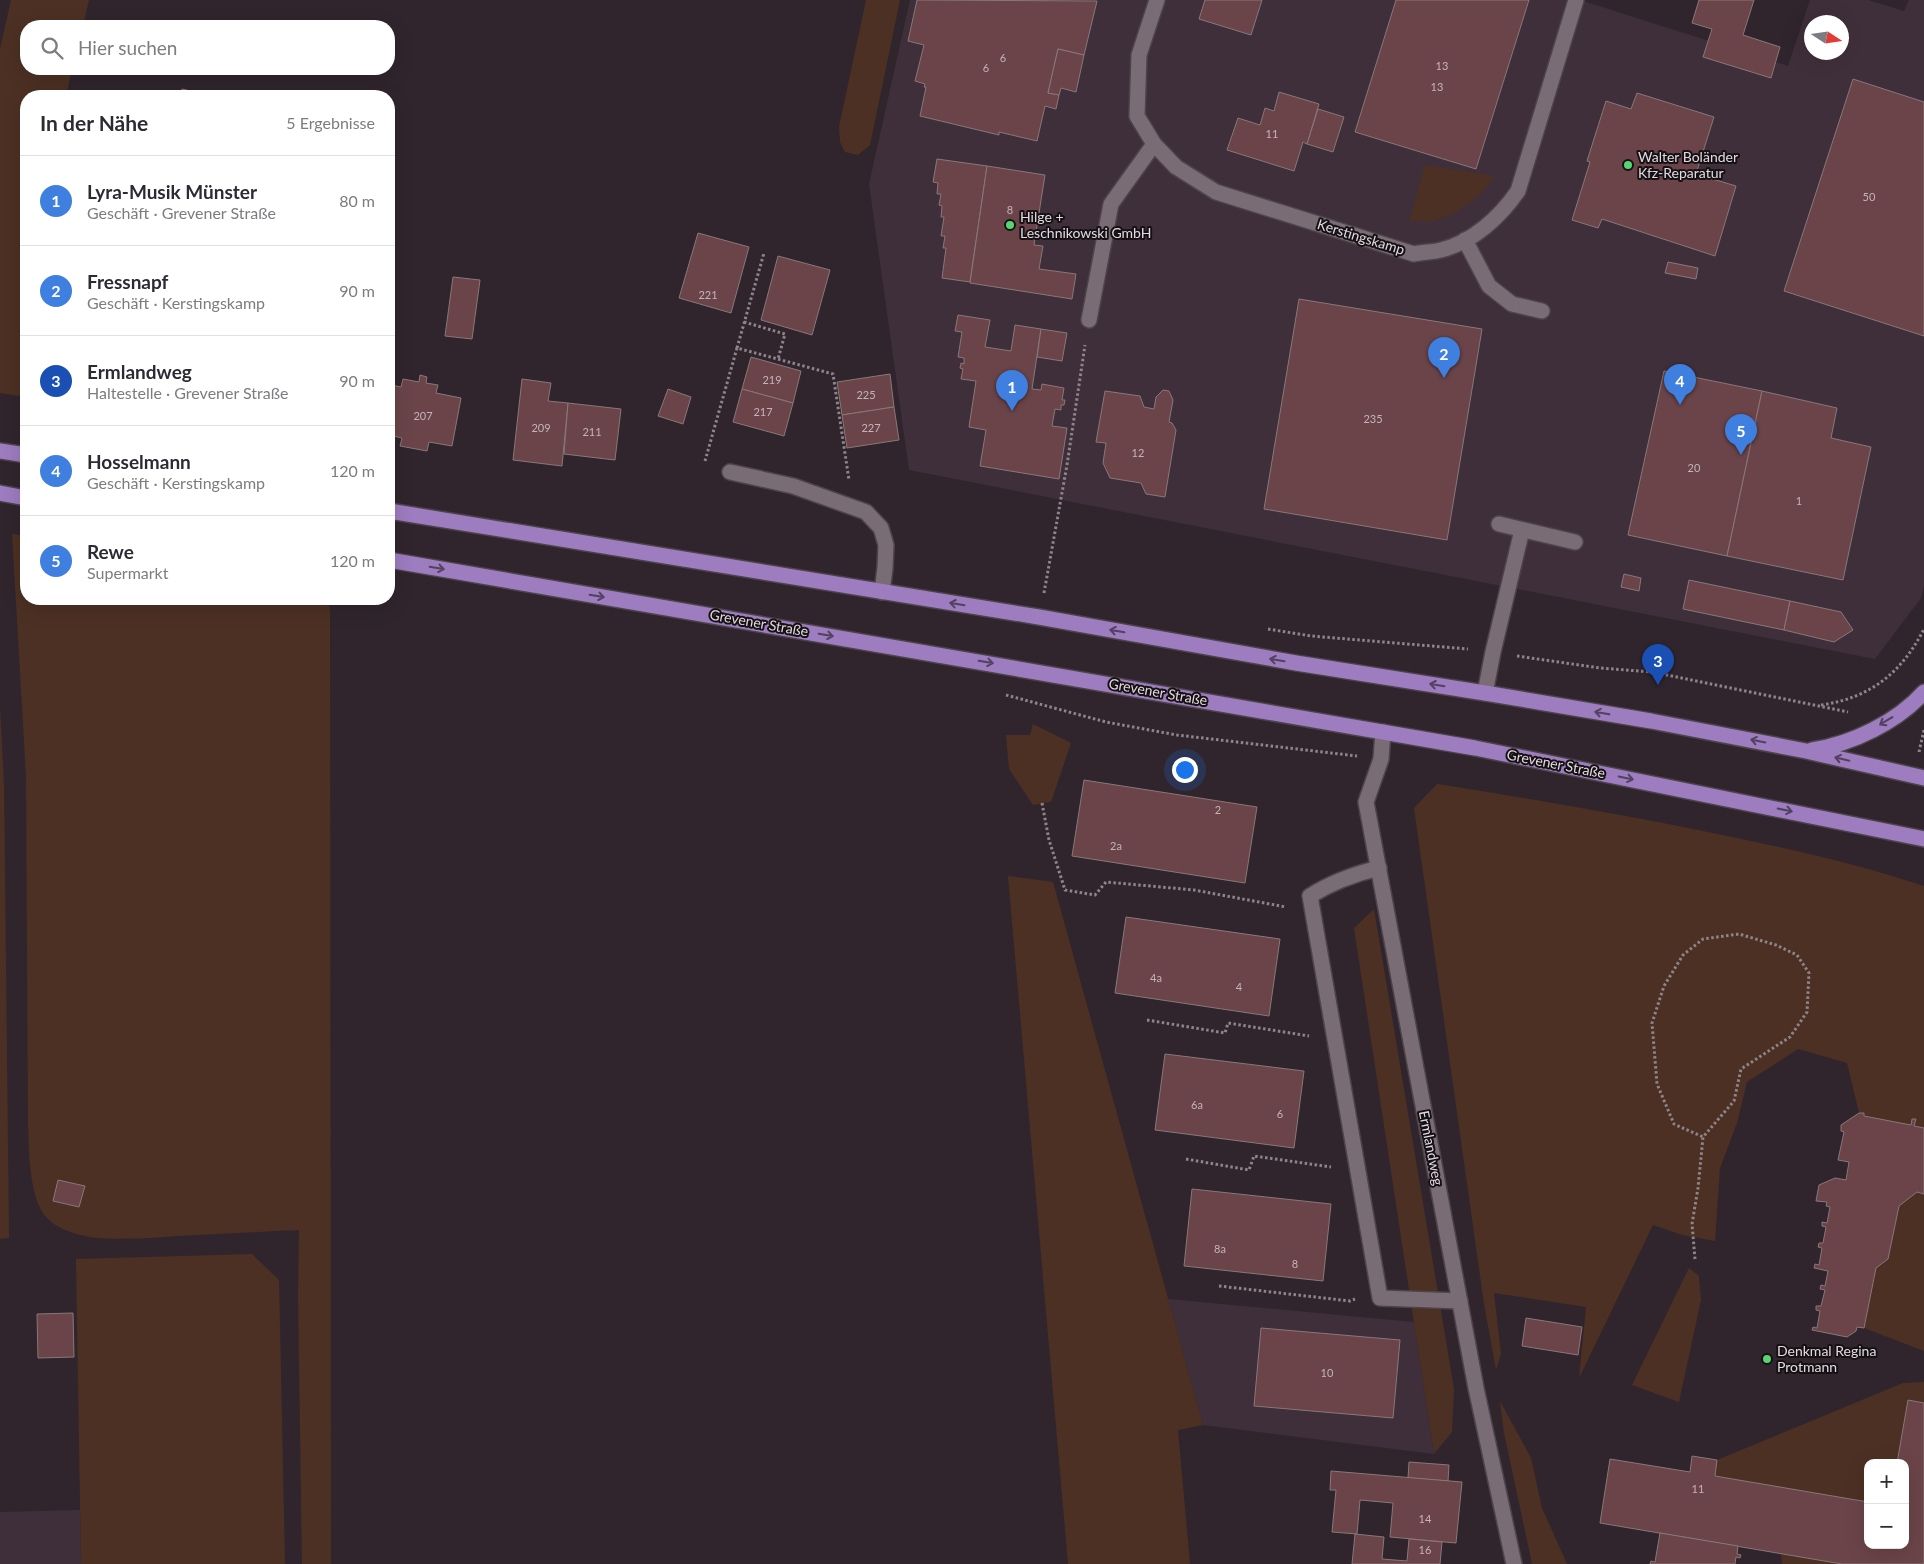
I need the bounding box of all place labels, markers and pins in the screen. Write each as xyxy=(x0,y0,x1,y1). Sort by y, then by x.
place label: Walter Boländer Kfz-Reparatur xyxy=(1638,148,1738,181)
marker: Walter Boländer Kfz-Reparatur xyxy=(1622,159,1634,171)
place label: Hilge + Leschnikowski GmbH xyxy=(1020,208,1151,241)
marker: Hilge + Leschnikowski GmbH xyxy=(1004,219,1016,231)
pin: 2 xyxy=(1428,337,1460,378)
pin: 4 xyxy=(1664,364,1696,405)
pin: 1 xyxy=(996,370,1028,411)
pin: 5 xyxy=(1725,414,1757,455)
pin: 3 xyxy=(1642,644,1674,685)
place label: Denkmal Regina Protmann xyxy=(1777,1342,1876,1375)
marker: Denkmal Regina Protmann xyxy=(1761,1353,1773,1365)

